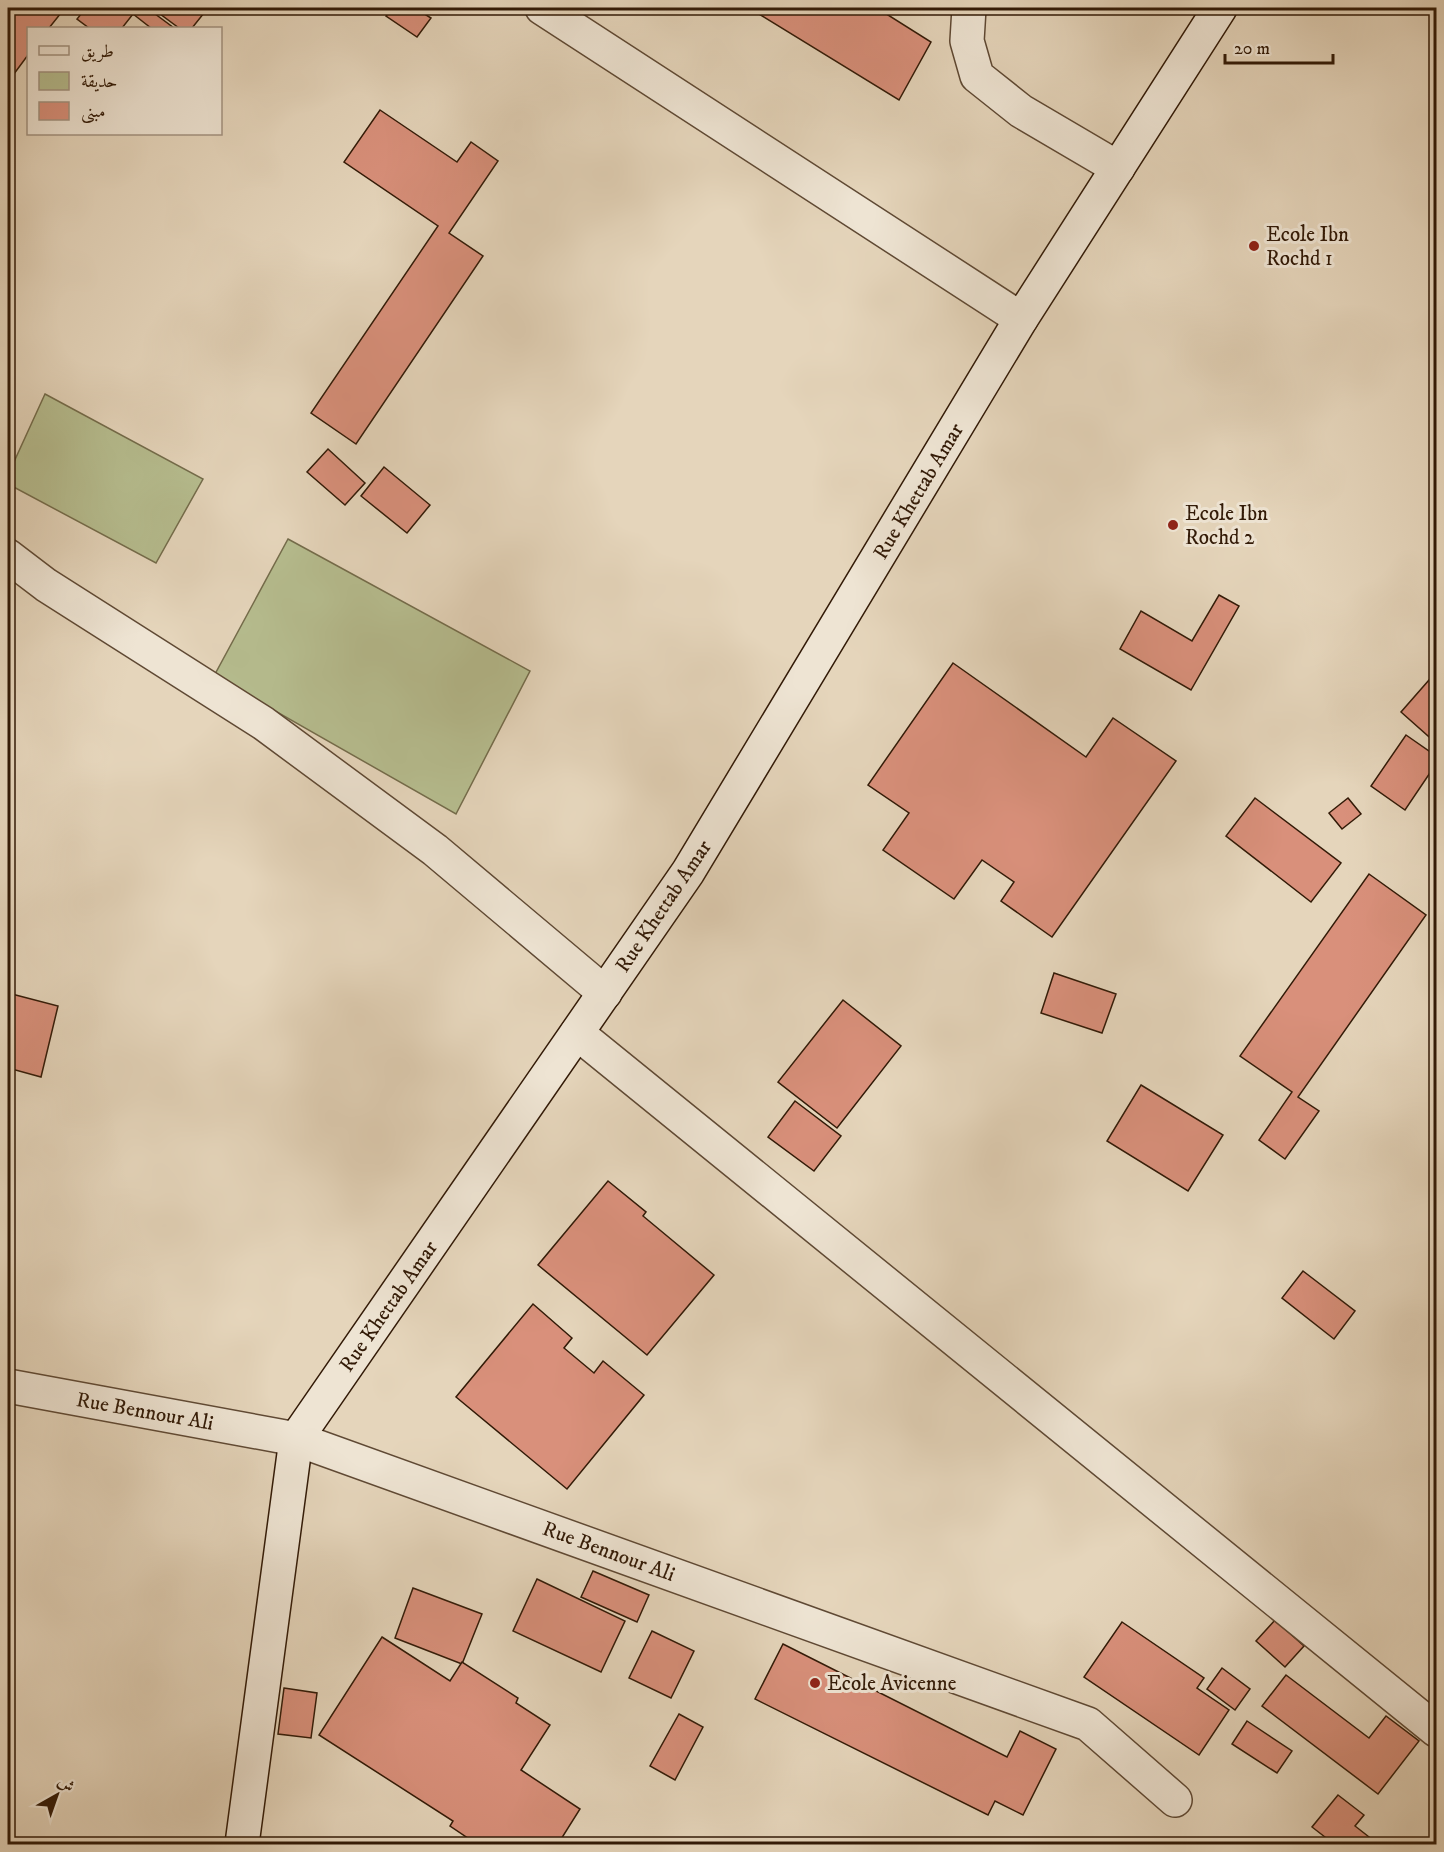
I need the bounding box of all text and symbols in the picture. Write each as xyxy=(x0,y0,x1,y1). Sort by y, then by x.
legend xyxy=(27,27,222,135)
scale bar xyxy=(1225,27,1333,65)
text: 20 m xyxy=(1234,38,1270,60)
text: طريق xyxy=(81,41,114,63)
text: حديقة xyxy=(81,71,117,93)
text: مبنى xyxy=(81,101,106,124)
place label: Ecole Ibn Rochd 1 xyxy=(1266,222,1349,272)
marker: Ecole Ibn Rochd 1 xyxy=(1247,239,1261,253)
street label: Rue Khettab Amar xyxy=(868,419,970,564)
place label: Ecole Ibn Rochd 2 xyxy=(1185,501,1268,551)
marker: Ecole Ibn Rochd 2 xyxy=(1166,518,1180,532)
street label: Rue Khettab Amar xyxy=(610,835,718,978)
street label: Rue Khettab Amar xyxy=(334,1236,444,1377)
street label: Rue Bennour Ali xyxy=(74,1387,215,1437)
street label: Rue Bennour Ali xyxy=(539,1516,678,1588)
place label: Ecole Avicenne xyxy=(827,1671,957,1697)
marker: Ecole Avicenne xyxy=(808,1676,822,1690)
north arrow xyxy=(27,1765,87,1825)
text: ش xyxy=(53,1772,79,1797)

